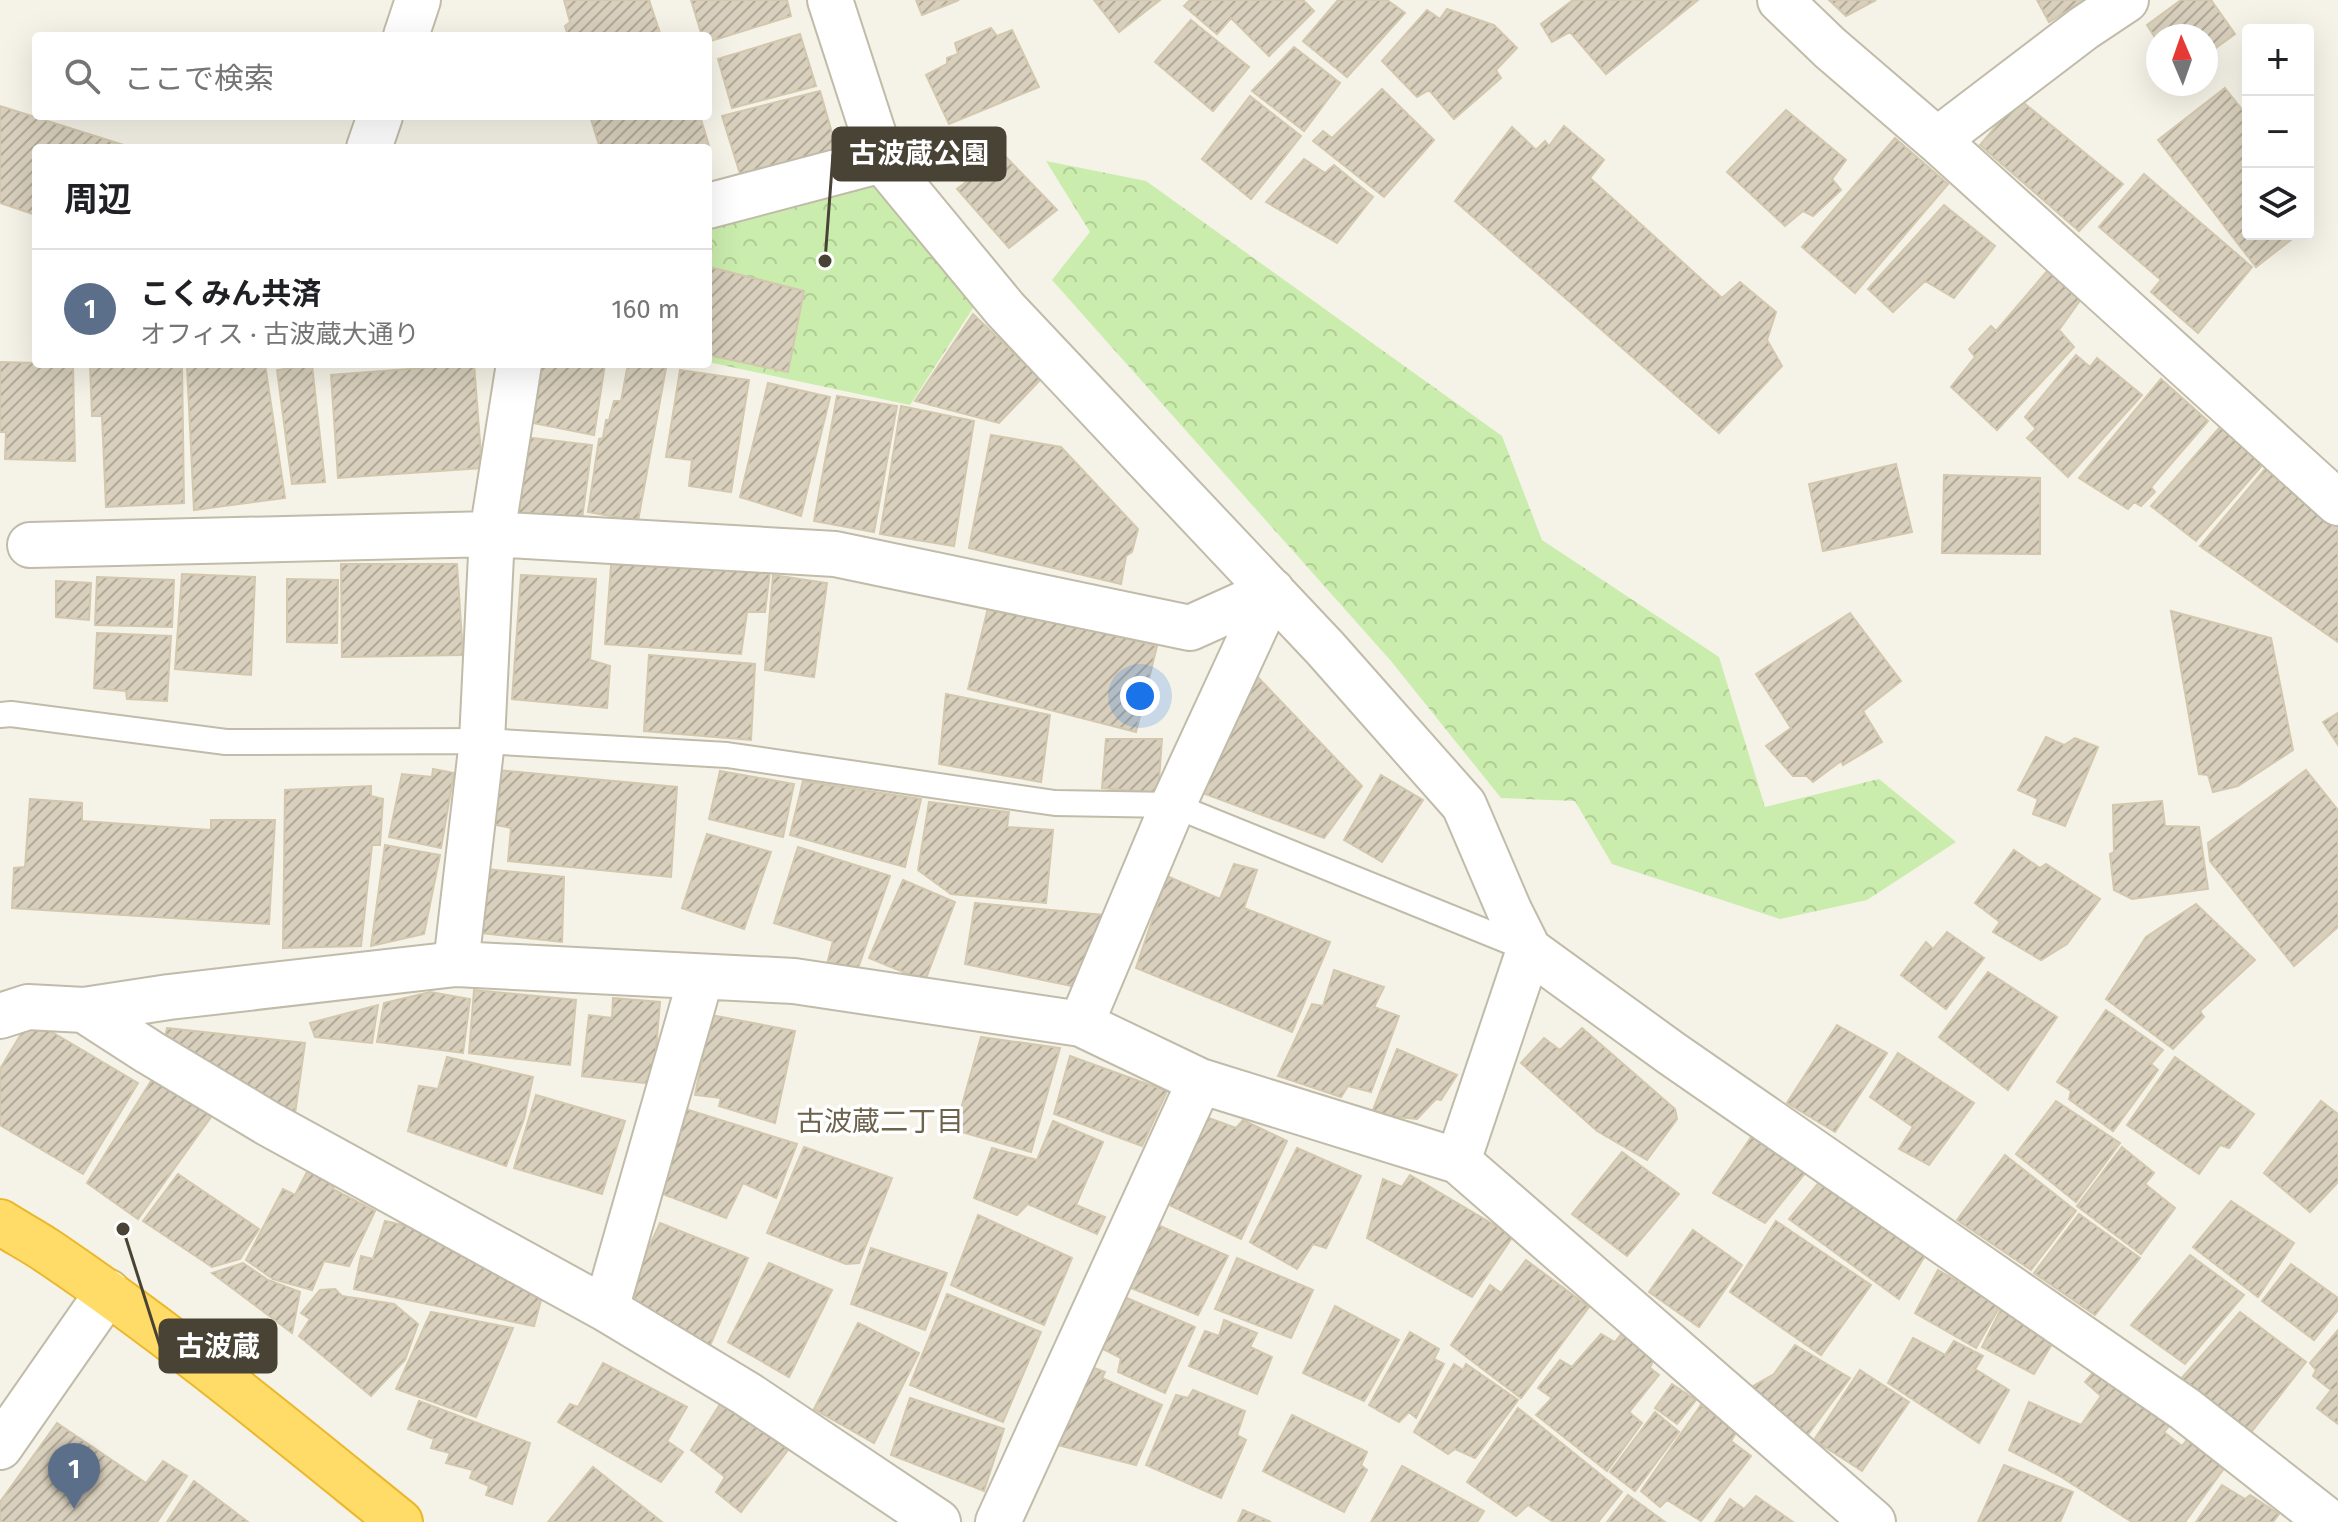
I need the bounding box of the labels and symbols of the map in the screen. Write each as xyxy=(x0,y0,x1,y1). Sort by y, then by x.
north arrow xyxy=(2146,24,2218,96)
callout: 古波蔵公園 xyxy=(833,128,1005,180)
text: 古波蔵公園 xyxy=(849,137,989,170)
your location xyxy=(1120,676,1160,716)
district label: 古波蔵二丁目 xyxy=(796,1105,964,1138)
callout: 古波蔵 xyxy=(160,1320,276,1372)
text: 古波蔵 xyxy=(176,1330,260,1363)
pin: 1 xyxy=(48,1443,100,1509)

